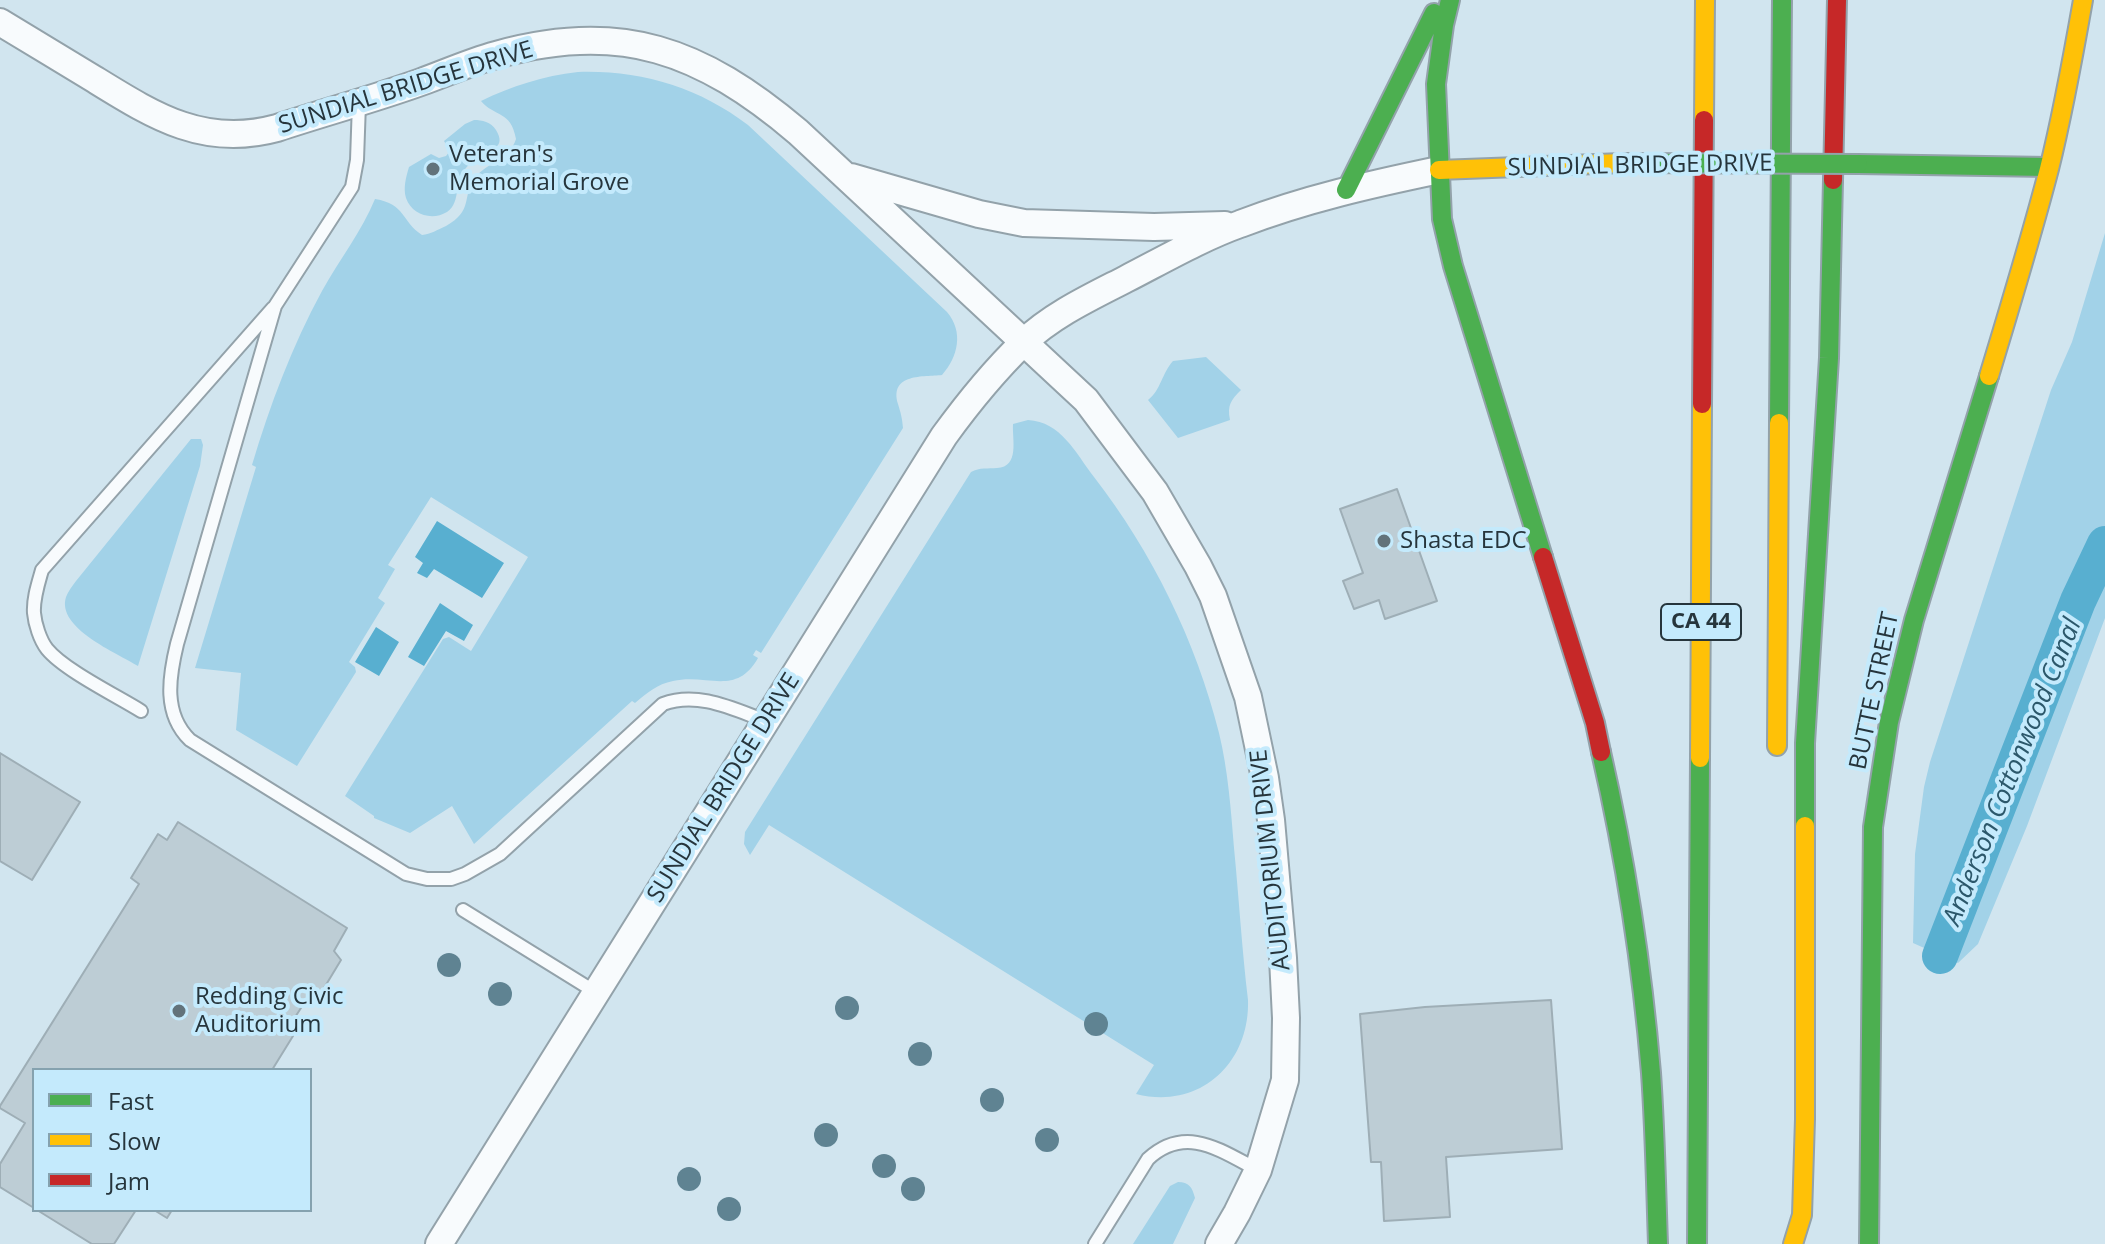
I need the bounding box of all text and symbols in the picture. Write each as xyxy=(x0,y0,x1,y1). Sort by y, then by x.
street label: SUNDIAL BRIDGE DRIVE xyxy=(275,36,537,140)
place label: Veteran's Memorial Grove xyxy=(449,141,629,197)
street label: SUNDIAL BRIDGE DRIVE xyxy=(1507,149,1773,183)
marker: Veteran's Memorial Grove xyxy=(424,160,442,178)
place label: Shasta EDC xyxy=(1400,527,1527,555)
marker: Shasta EDC xyxy=(1375,532,1393,550)
road number: CA 44 xyxy=(1661,604,1741,640)
street label: BUTTE STREET xyxy=(1844,610,1906,772)
water label: Anderson Cottonwood Canal xyxy=(1937,614,2089,930)
street label: SUNDIAL BRIDGE DRIVE xyxy=(642,668,806,908)
street label: AUDITORIUM DRIVE xyxy=(1245,748,1297,972)
place label: Redding Civic Auditorium xyxy=(195,983,343,1039)
marker: Redding Civic Auditorium xyxy=(170,1002,188,1020)
legend xyxy=(32,1068,312,1212)
text: Fast xyxy=(108,1084,154,1117)
text: Slow xyxy=(108,1124,160,1157)
text: Jam xyxy=(108,1164,150,1197)

